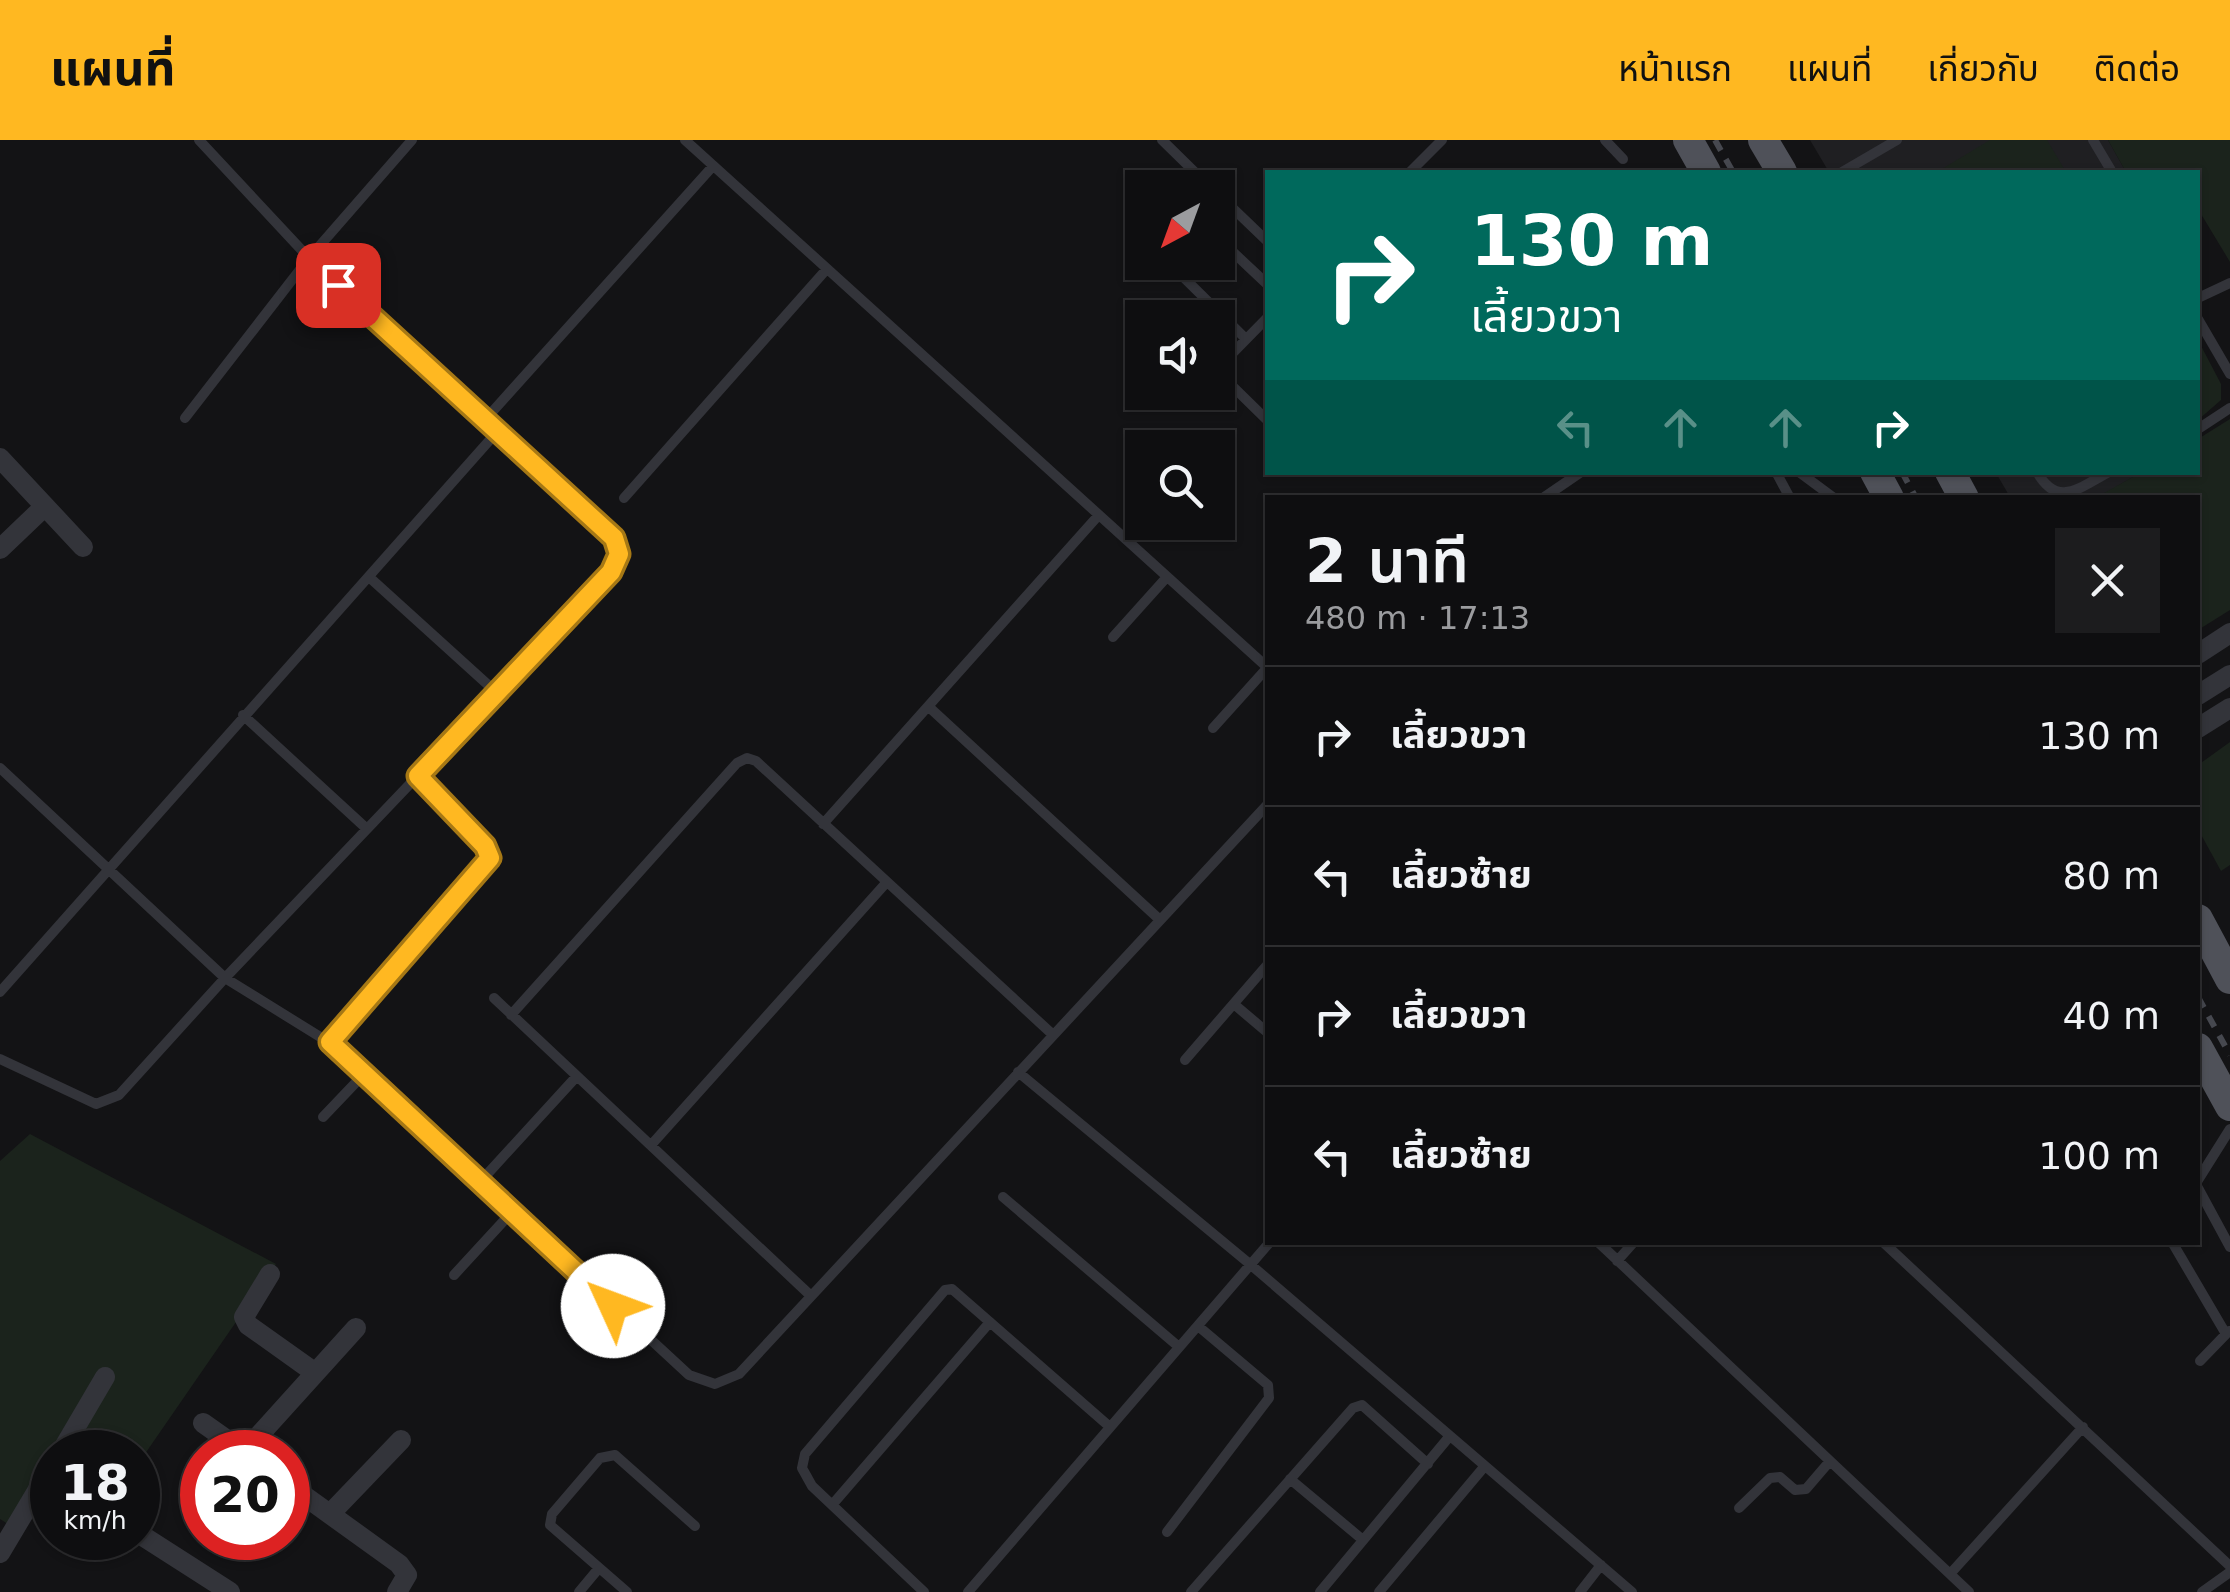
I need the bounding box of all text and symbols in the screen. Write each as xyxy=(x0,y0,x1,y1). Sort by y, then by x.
text: แผนที่ xyxy=(50,40,175,96)
text: หน้าแรก xyxy=(1618,49,1732,89)
text: แผนที่ xyxy=(1787,49,1872,89)
text: เกี่ยวกับ xyxy=(1927,49,2039,89)
text: ติดต่อ xyxy=(2094,49,2180,89)
north arrow xyxy=(1125,170,1235,280)
map controls xyxy=(1125,170,1235,540)
text: 130 m xyxy=(1470,200,1713,282)
icon: right xyxy=(1305,210,1435,340)
pin xyxy=(296,243,381,328)
icon: arrive xyxy=(311,258,366,313)
text: เลี้ยวขวา xyxy=(1470,290,1622,343)
button: sound xyxy=(1125,300,1235,410)
icon: left xyxy=(1548,400,1603,455)
icon: ahead xyxy=(1653,400,1708,455)
icon: ahead xyxy=(1758,400,1813,455)
icon: right xyxy=(1863,400,1918,455)
button: search xyxy=(1125,430,1235,540)
text: 2 นาที xyxy=(1305,526,1469,596)
button: close xyxy=(2055,528,2160,633)
text: 480 m · 17:13 xyxy=(1305,599,1530,637)
icon: right xyxy=(1305,709,1360,764)
text: เลี้ยวขวา xyxy=(1390,713,1527,757)
text: 130 m xyxy=(2038,714,2160,758)
icon: left xyxy=(1305,849,1360,904)
text: เลี้ยวซ้าย xyxy=(1390,853,1532,897)
text: 80 m xyxy=(2063,854,2160,898)
icon: right xyxy=(1305,989,1360,1044)
text: เลี้ยวขวา xyxy=(1390,993,1527,1037)
text: 40 m xyxy=(2063,994,2160,1038)
icon: left xyxy=(1305,1129,1360,1184)
text: เลี้ยวซ้าย xyxy=(1390,1133,1532,1177)
text: 100 m xyxy=(2038,1134,2160,1178)
position arrow xyxy=(561,1254,665,1358)
speed limit sign: 20 xyxy=(180,1430,310,1560)
text: 18 xyxy=(60,1454,130,1512)
text: km/h xyxy=(63,1506,127,1535)

